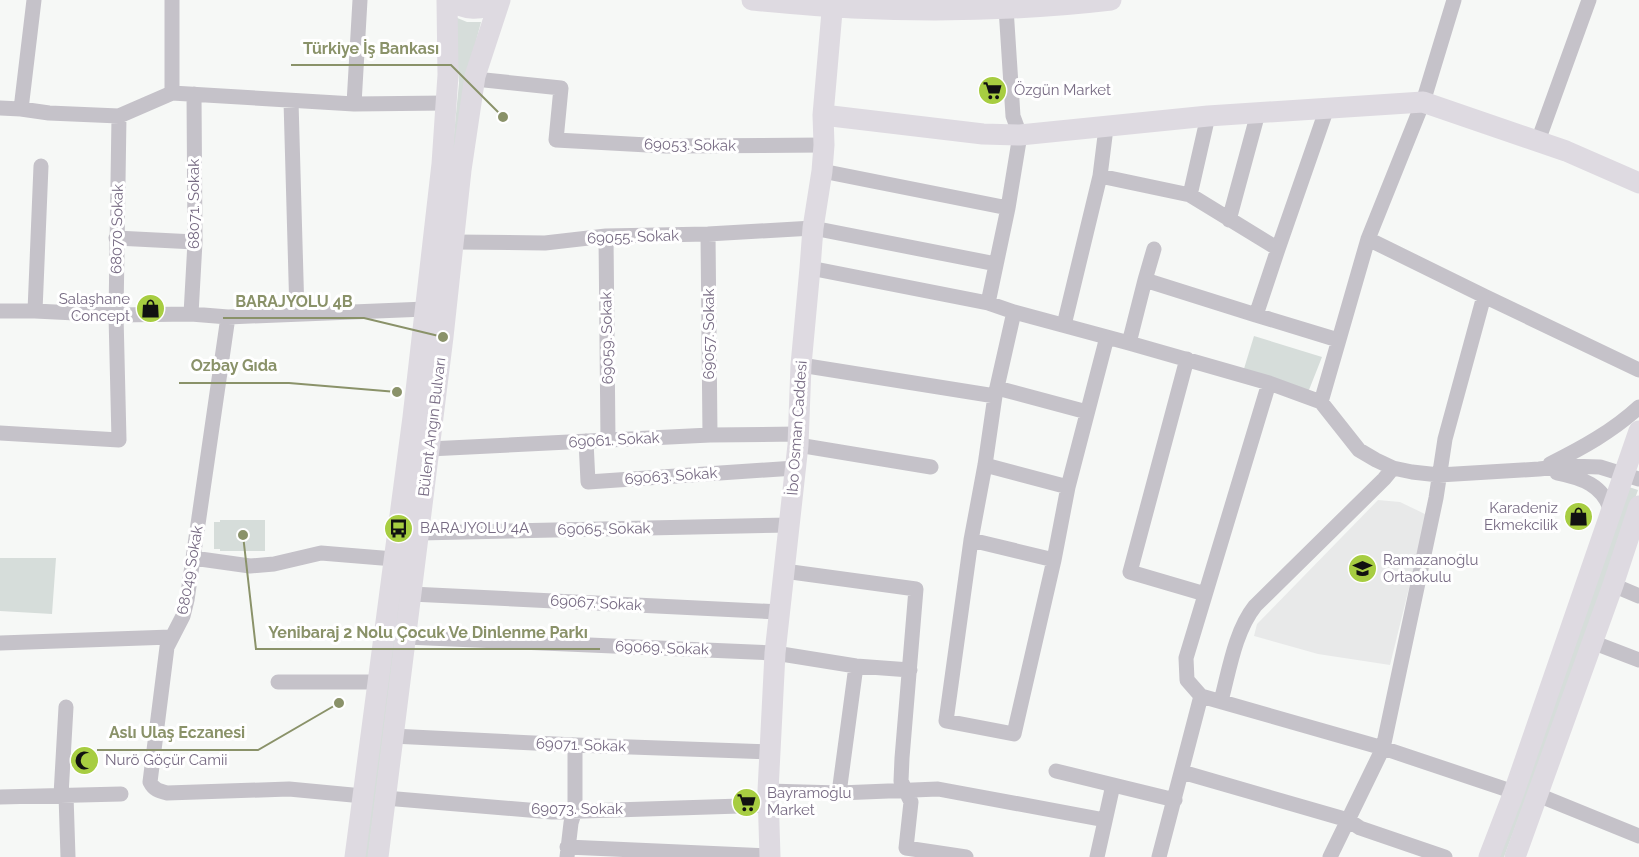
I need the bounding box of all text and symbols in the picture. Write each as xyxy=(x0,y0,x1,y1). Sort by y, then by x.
callout: Türkiye İş Bankası xyxy=(291,31,451,65)
text: Türkiye İş Bankası xyxy=(303,38,439,58)
supermarket icon: Özgün Market xyxy=(977,74,1009,106)
place label: Özgün Market xyxy=(1014,80,1111,99)
street label: 69053. Sokak xyxy=(644,135,736,155)
street label: 68071. Sokak xyxy=(185,159,203,249)
street label: 68070 Sokak xyxy=(107,184,127,274)
street label: 69055. Sokak xyxy=(587,226,679,248)
callout: BARAJYOLU 4B xyxy=(223,284,364,318)
street label: 69057. Sokak xyxy=(700,288,718,379)
place label: Salaşhane Concept xyxy=(59,290,130,325)
street label: 69059. Sokak xyxy=(597,291,617,385)
shop icon: Salaşhane Concept xyxy=(135,292,167,324)
text: BARAJYOLU 4B xyxy=(235,292,353,311)
callout: Ozbay Gıda xyxy=(179,349,289,383)
text: Ozbay Gıda xyxy=(191,356,277,375)
street label: Bülent Angın Bulvarı xyxy=(415,356,449,498)
street label: İbo Osman Caddesi xyxy=(782,360,811,496)
street label: 69061. Sokak xyxy=(568,429,660,451)
street label: 69063. Sokak xyxy=(624,464,718,488)
place label: Karadeniz Ekmekcilik xyxy=(1484,499,1558,534)
shop icon: Karadeniz Ekmekcilik xyxy=(1563,501,1595,533)
bus stop icon: BARAJYOLU 4A xyxy=(383,512,415,544)
place label: BARAJYOLU 4A xyxy=(420,519,529,537)
street label: 69065. Sokak xyxy=(557,519,651,539)
street label: 68049 Sokak xyxy=(173,524,207,616)
place label: Ramazanoğlu Ortaokulu xyxy=(1383,551,1478,586)
school or university icon: Ramazanoğlu Ortaokulu xyxy=(1346,553,1378,585)
street label: 69067. Sokak xyxy=(550,592,642,614)
callout: Yenibaraj 2 Nolu Çocuk Ve Dinlenme Parkı xyxy=(256,615,600,649)
text: Yenibaraj 2 Nolu Çocuk Ve Dinlenme Parkı xyxy=(268,623,588,642)
street label: 69069. Sokak xyxy=(615,637,709,659)
callout: Aslı Ulaş Eczanesi xyxy=(97,716,258,750)
text: Aslı Ulaş Eczanesi xyxy=(109,723,245,742)
street label: 69071. Sokak xyxy=(536,734,626,756)
mosque icon: Nurö Göçür Camii xyxy=(68,744,100,776)
place label: Nurö Göçür Camii xyxy=(105,751,228,769)
place label: Bayramoğlu Market xyxy=(767,784,852,819)
supermarket icon: Bayramoğlu Market xyxy=(730,786,762,818)
street label: 69073. Sokak xyxy=(531,800,623,818)

